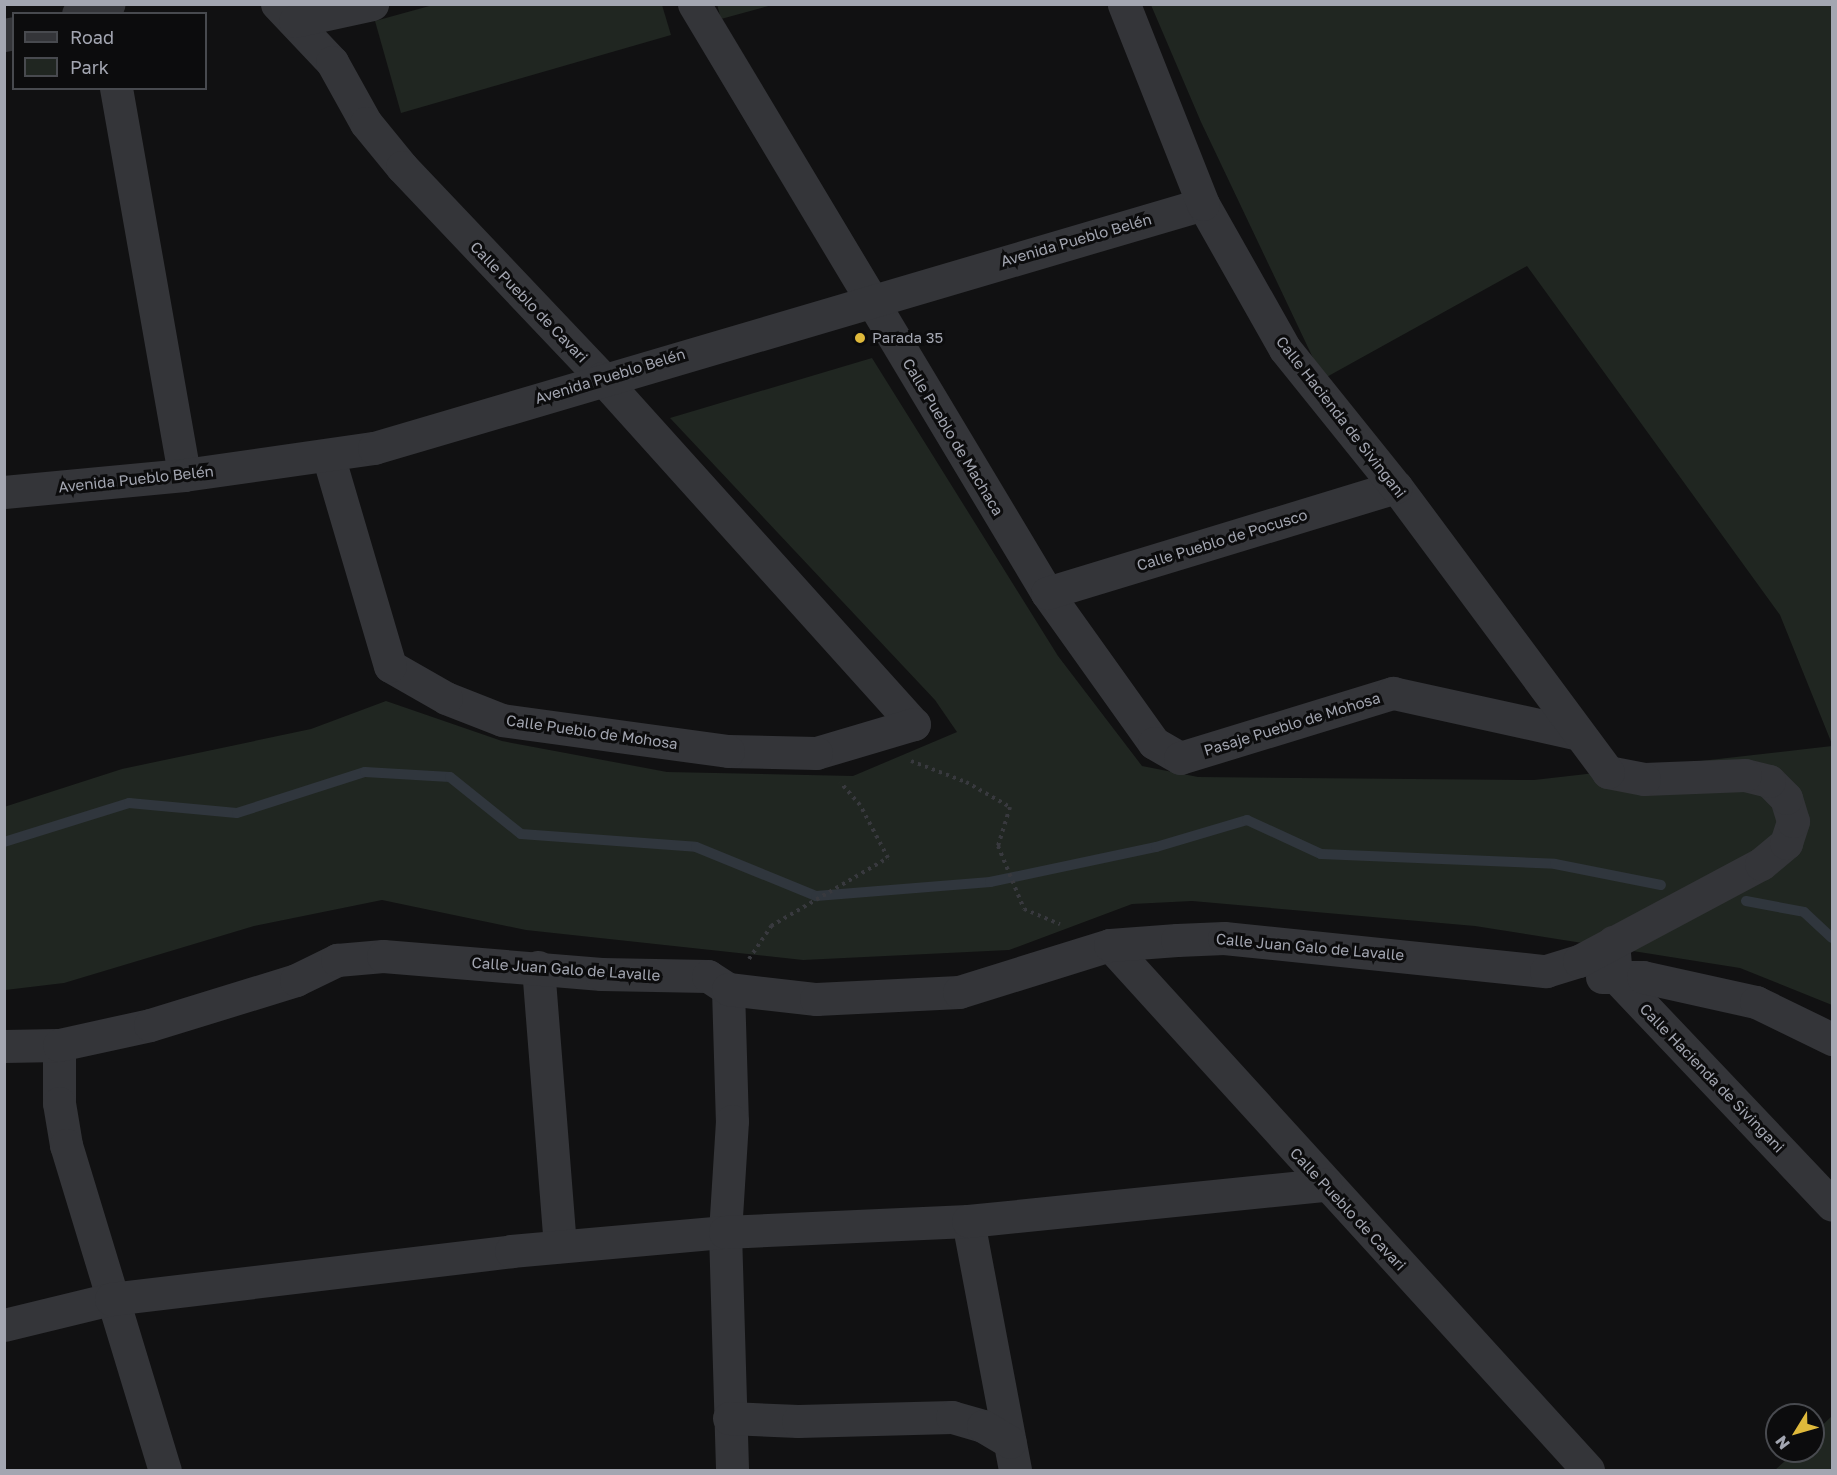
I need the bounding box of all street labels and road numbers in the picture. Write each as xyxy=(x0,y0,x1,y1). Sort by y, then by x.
street label: Avenida Pueblo Belén xyxy=(998,210,1154,270)
street label: Calle Pueblo de Cavari xyxy=(467,238,591,366)
street label: Calle Hacienda de Sivingani xyxy=(1272,333,1410,501)
street label: Avenida Pueblo Belén xyxy=(533,345,687,407)
street label: Calle Pueblo de Machaca xyxy=(899,355,1007,519)
street label: Avenida Pueblo Belén xyxy=(57,462,215,496)
street label: Calle Pueblo de Pocusco xyxy=(1134,505,1310,575)
street label: Pasaje Pueblo de Mohosa xyxy=(1202,689,1382,759)
street label: Calle Pueblo de Mohosa xyxy=(505,711,679,753)
street label: Calle Juan Galo de Lavalle xyxy=(1215,930,1405,964)
street label: Calle Juan Galo de Lavalle xyxy=(471,953,661,985)
street label: Calle Hacienda de Sivingani xyxy=(1636,1000,1788,1156)
street label: Calle Pueblo de Cavari xyxy=(1286,1144,1410,1274)

